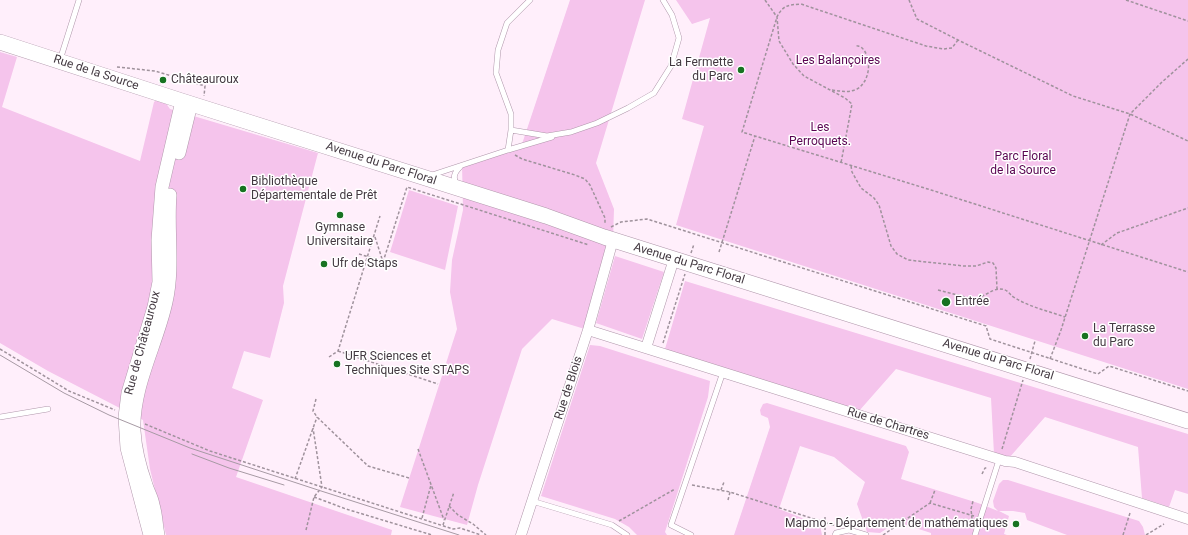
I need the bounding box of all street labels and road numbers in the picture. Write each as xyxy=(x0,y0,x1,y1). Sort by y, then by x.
street label: Rue de la Source xyxy=(51,52,141,94)
street label: Avenue du Parc Floral xyxy=(324,139,438,189)
street label: Avenue du Parc Floral xyxy=(632,240,746,288)
street label: Rue de Châteauroux xyxy=(122,289,164,397)
street label: Avenue du Parc Floral xyxy=(941,336,1055,384)
street label: Rue de Blois xyxy=(552,354,586,422)
street label: Rue de Chartres xyxy=(845,405,931,443)

